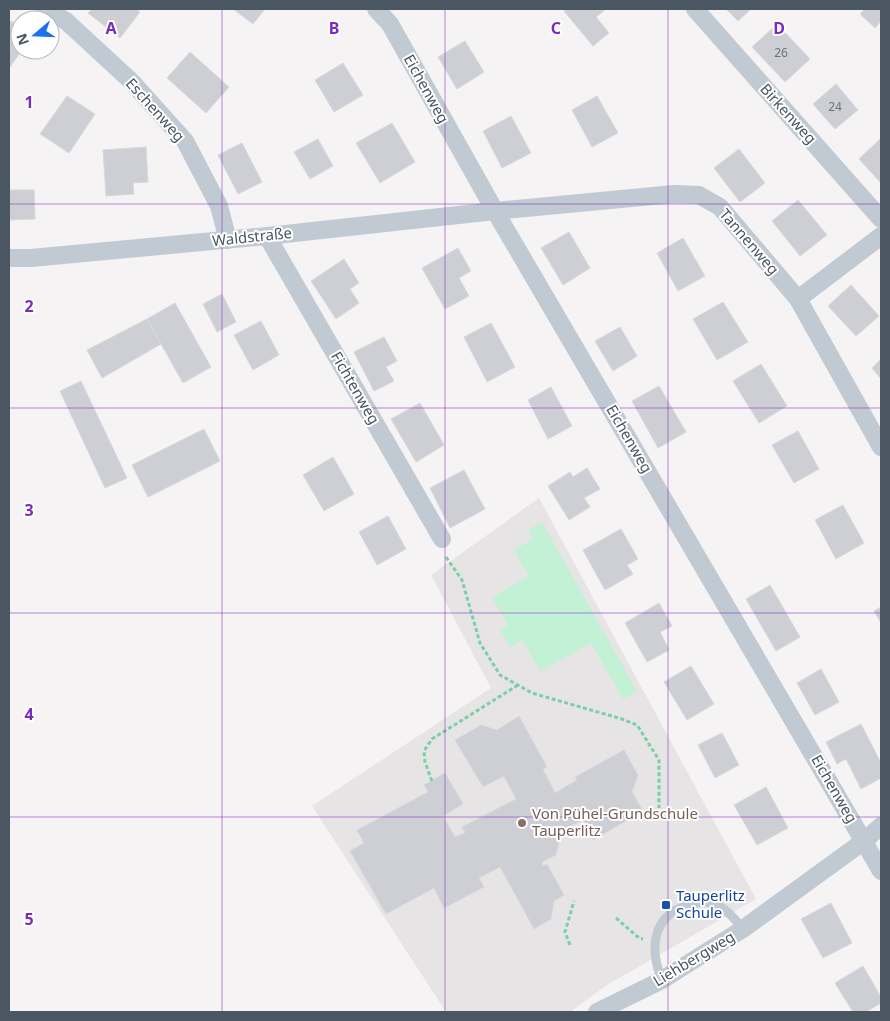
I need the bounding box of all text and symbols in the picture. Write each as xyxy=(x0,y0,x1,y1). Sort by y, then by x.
north arrow xyxy=(10,10,60,60)
text: A xyxy=(105,17,117,39)
text: B xyxy=(329,17,339,39)
text: C xyxy=(551,17,561,39)
text: D xyxy=(773,17,785,39)
text: N xyxy=(11,31,33,48)
house number: 26 xyxy=(774,44,788,61)
street label: Eichenweg xyxy=(400,50,454,127)
street label: Eschenweg xyxy=(122,73,190,145)
street label: Birkenweg xyxy=(756,79,821,148)
text: 1 xyxy=(24,91,34,113)
house number: 24 xyxy=(828,98,842,115)
street label: Tannenweg xyxy=(716,204,784,279)
street label: Waldstraße xyxy=(211,222,293,250)
text: 2 xyxy=(24,295,34,317)
street label: Fichtenweg xyxy=(327,348,385,427)
street label: Eichenweg xyxy=(602,401,657,476)
text: 3 xyxy=(24,499,34,521)
text: 4 xyxy=(24,703,34,725)
street label: Eichenweg xyxy=(807,751,862,826)
place label: Von Pühel-Grundschule Tauperlitz xyxy=(532,803,698,840)
marker: Von Pühel-Grundschule Tauperlitz xyxy=(516,817,528,829)
place label: Tauperlitz Schule xyxy=(676,885,745,922)
marker: Tauperlitz Schule xyxy=(660,899,672,911)
text: 5 xyxy=(24,908,34,930)
street label: Liehbergweg xyxy=(649,926,738,990)

